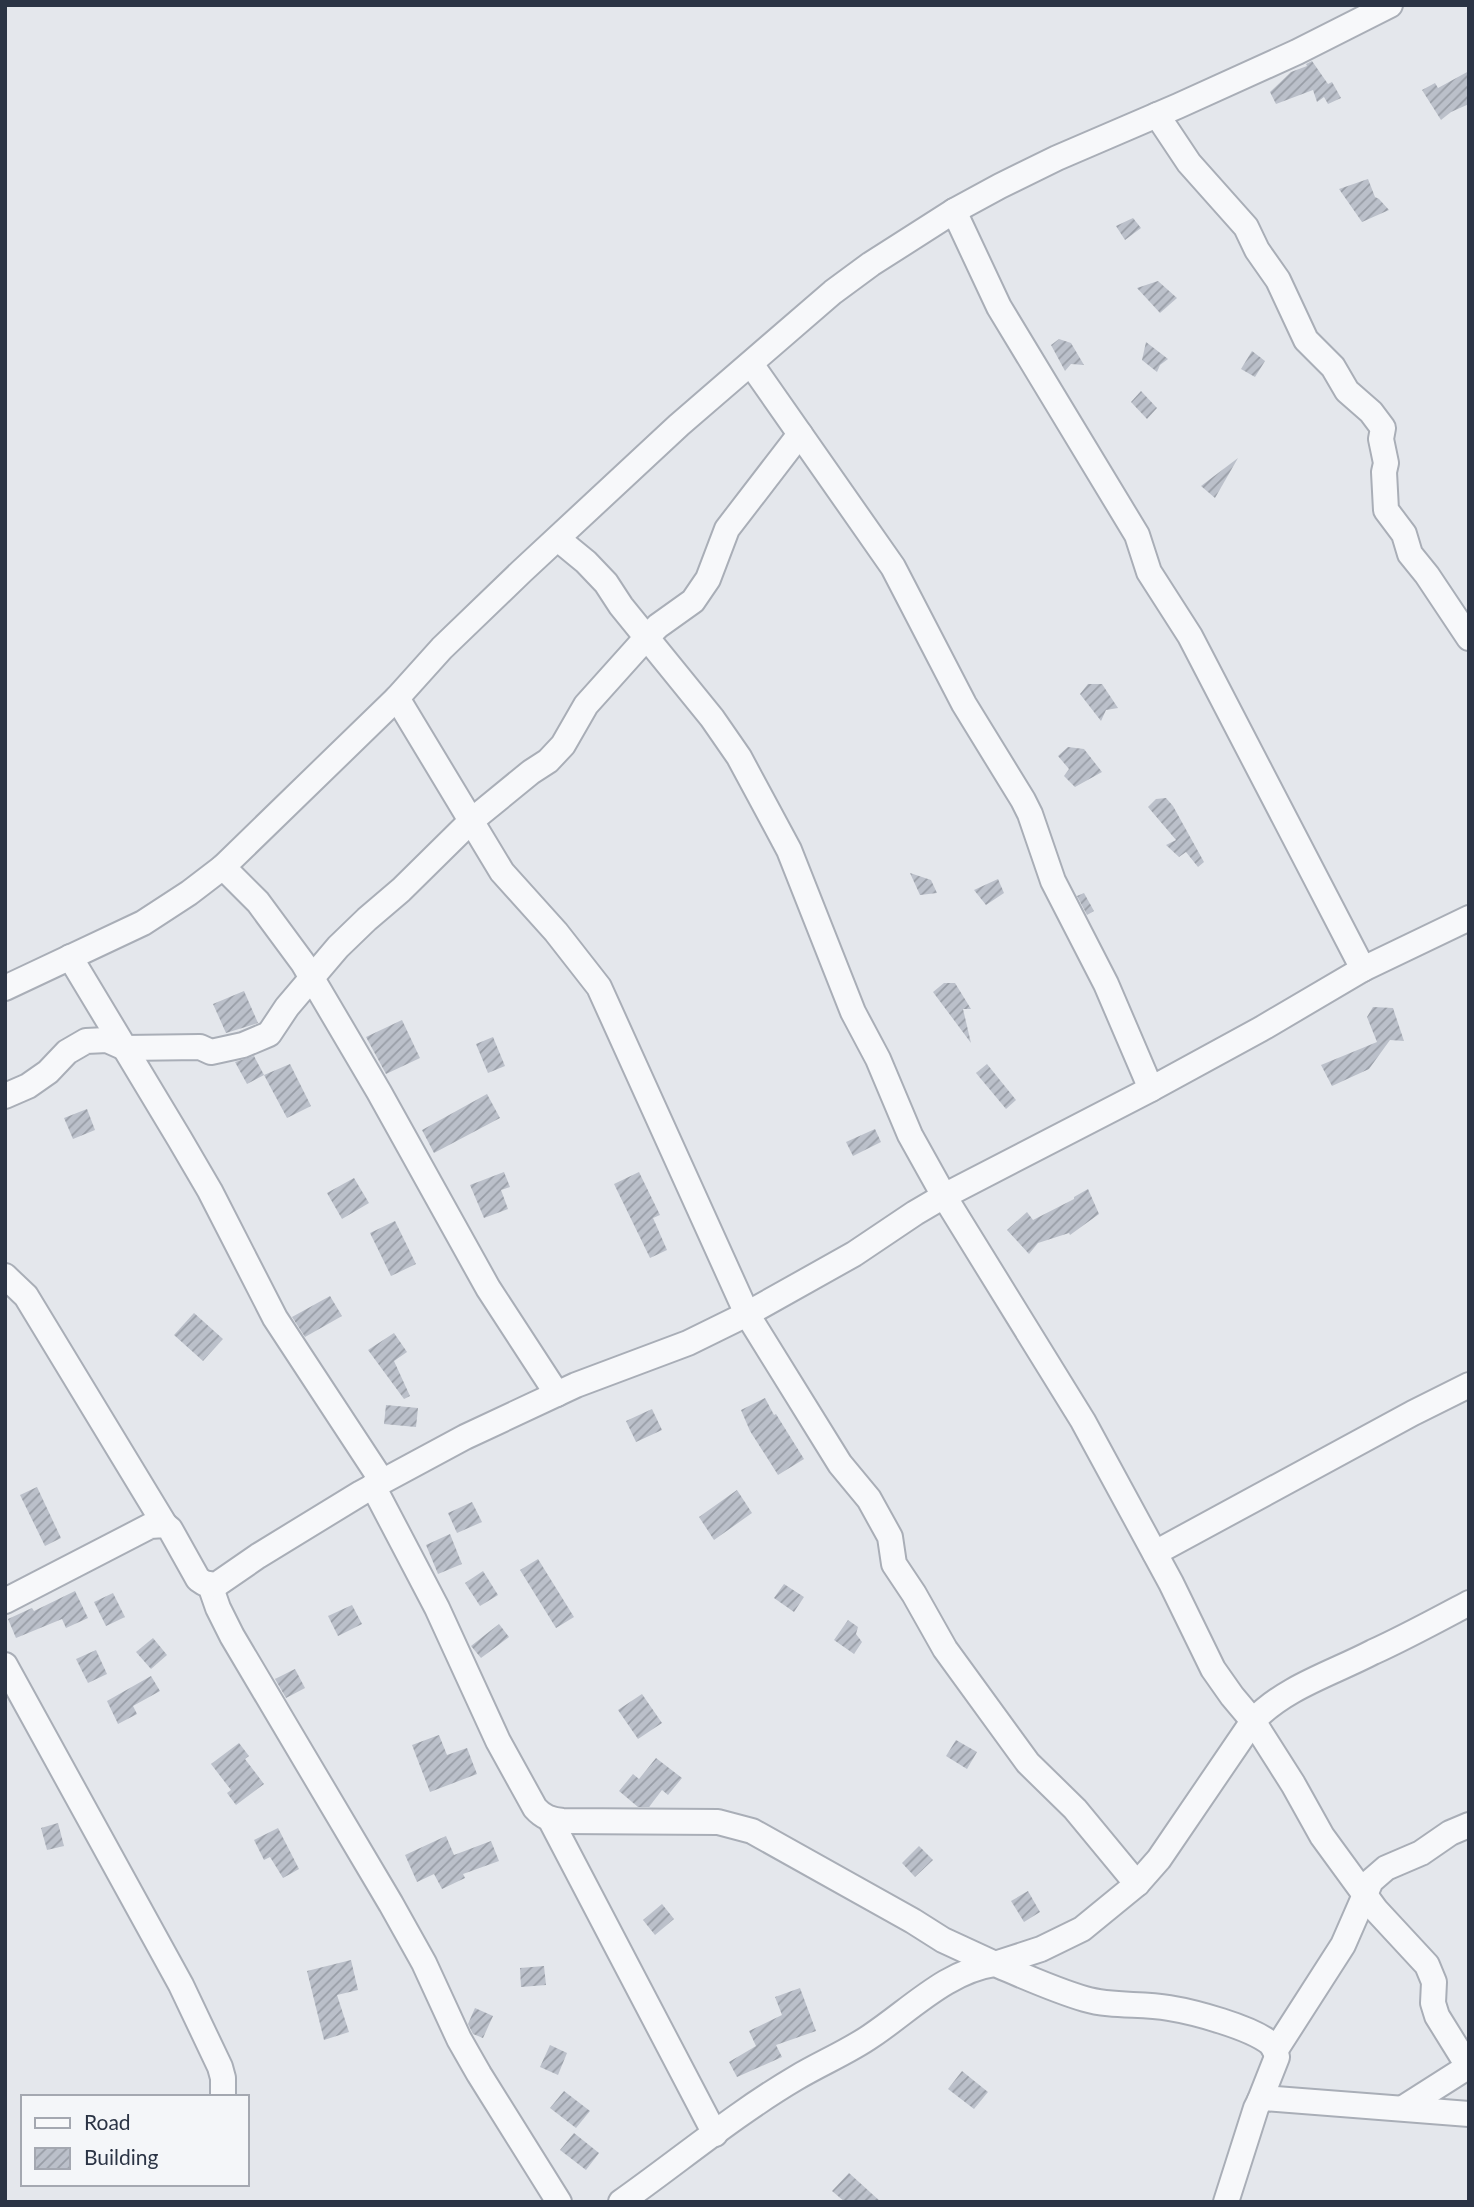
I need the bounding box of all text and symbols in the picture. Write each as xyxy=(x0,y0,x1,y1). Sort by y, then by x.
legend xyxy=(21,2095,248,2186)
text: Road xyxy=(84,2109,131,2134)
text: Building xyxy=(84,2144,159,2169)

